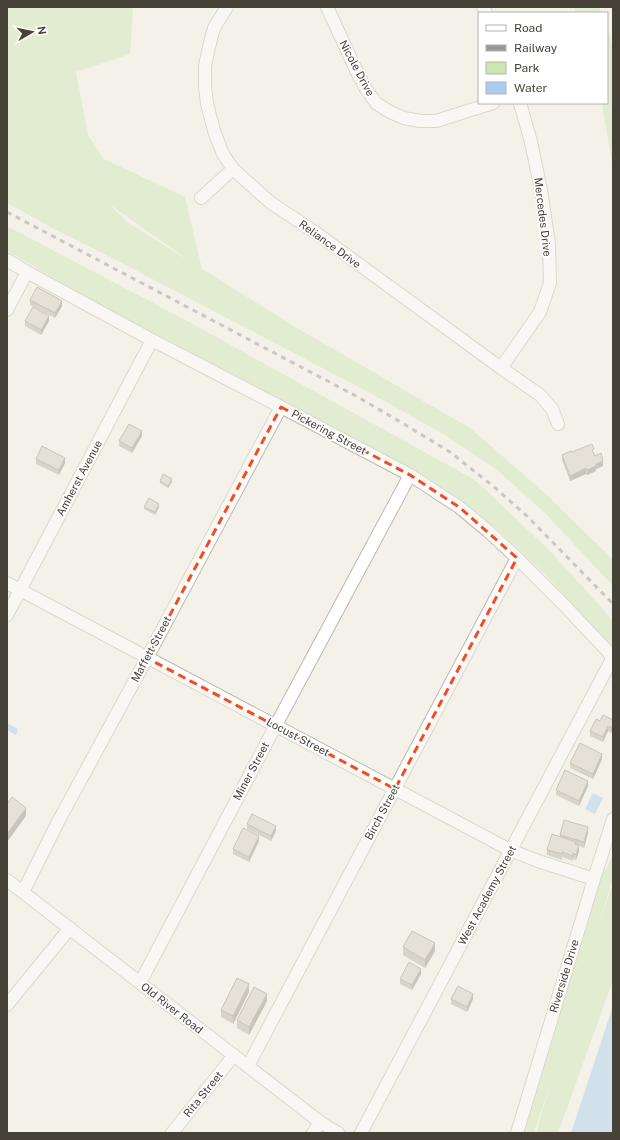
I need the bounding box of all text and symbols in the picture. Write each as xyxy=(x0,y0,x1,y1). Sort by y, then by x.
north arrow xyxy=(12,12,52,52)
legend xyxy=(478,12,608,104)
text: Road xyxy=(514,21,542,35)
text: N xyxy=(35,25,48,36)
street label: Nicole Drive xyxy=(337,38,377,98)
text: Railway xyxy=(514,41,558,55)
text: Park xyxy=(514,61,540,75)
text: Water xyxy=(514,81,548,95)
street label: Mercedes Drive xyxy=(532,177,554,257)
street label: Reliance Drive xyxy=(297,218,363,270)
street label: Pickering Street xyxy=(290,407,368,457)
street label: Amherst Avenue xyxy=(54,438,104,518)
street label: Maffett Street xyxy=(129,614,173,684)
street label: Locust Street xyxy=(265,715,331,759)
street label: Miner Street xyxy=(231,740,271,802)
street label: Birch Street xyxy=(362,782,402,842)
street label: West Academy Street xyxy=(456,843,518,947)
street label: Riverside Drive xyxy=(547,938,581,1014)
street label: Old River Road xyxy=(139,980,205,1036)
street label: Rita Street xyxy=(181,1069,225,1119)

